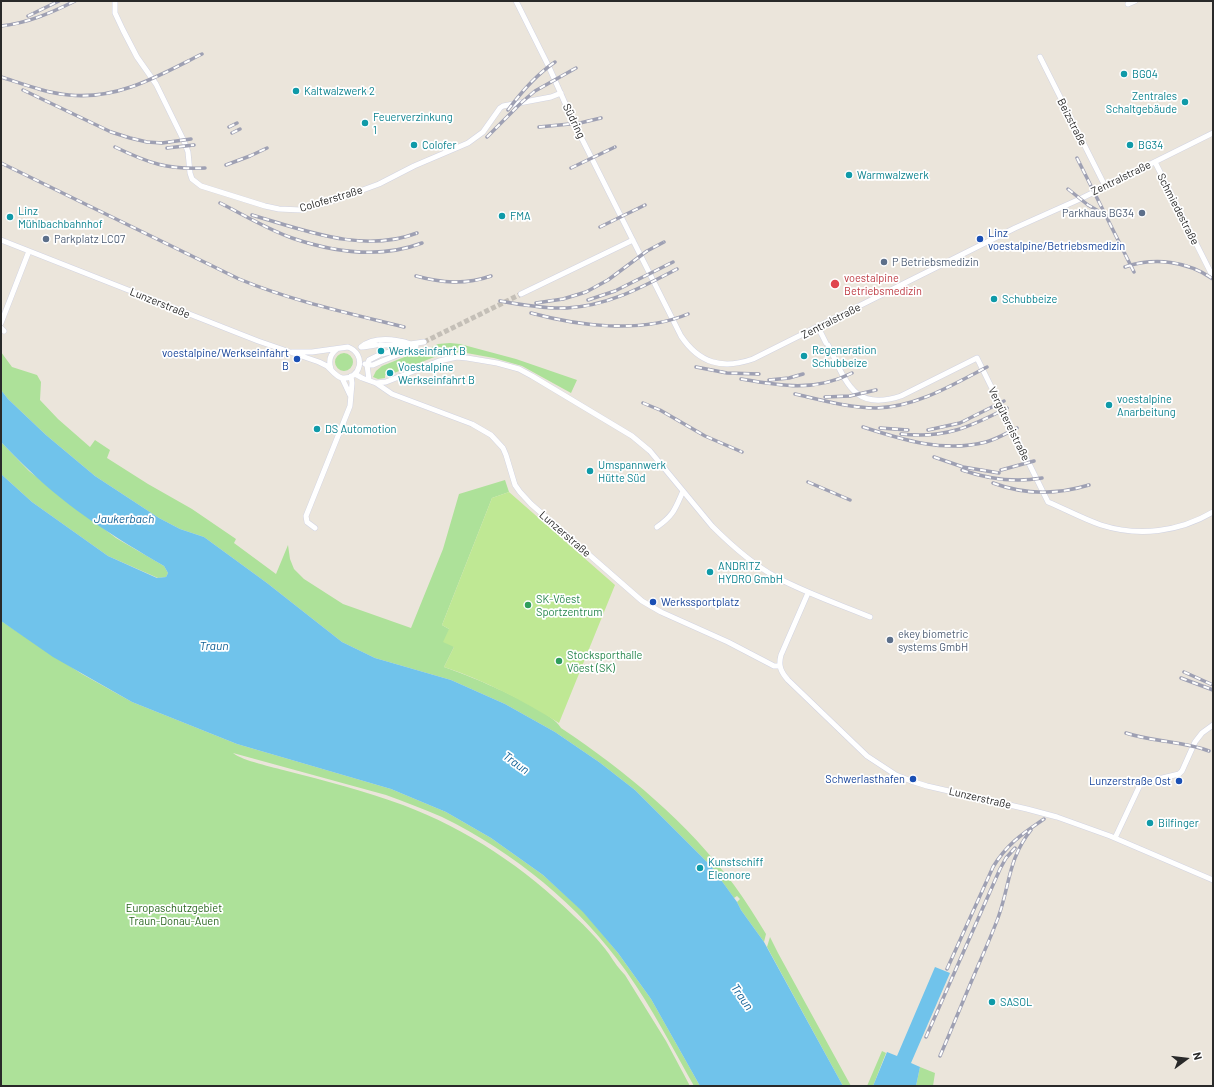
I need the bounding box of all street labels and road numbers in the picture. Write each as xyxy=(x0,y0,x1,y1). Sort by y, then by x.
street label: Beizstraße xyxy=(1054,96,1090,148)
street label: Südring xyxy=(560,101,588,141)
street label: Zentralstraße xyxy=(1089,158,1153,198)
street label: Schmiedestraße xyxy=(1154,171,1202,247)
street label: Coloferstraße xyxy=(298,183,364,215)
street label: Lunzerstraße xyxy=(128,285,192,321)
street label: Zentralstraße xyxy=(799,300,863,342)
street label: Vergütereistraße xyxy=(985,385,1033,463)
street label: Lunzerstraße xyxy=(537,508,593,560)
street label: Lunzerstraße xyxy=(947,784,1013,812)

